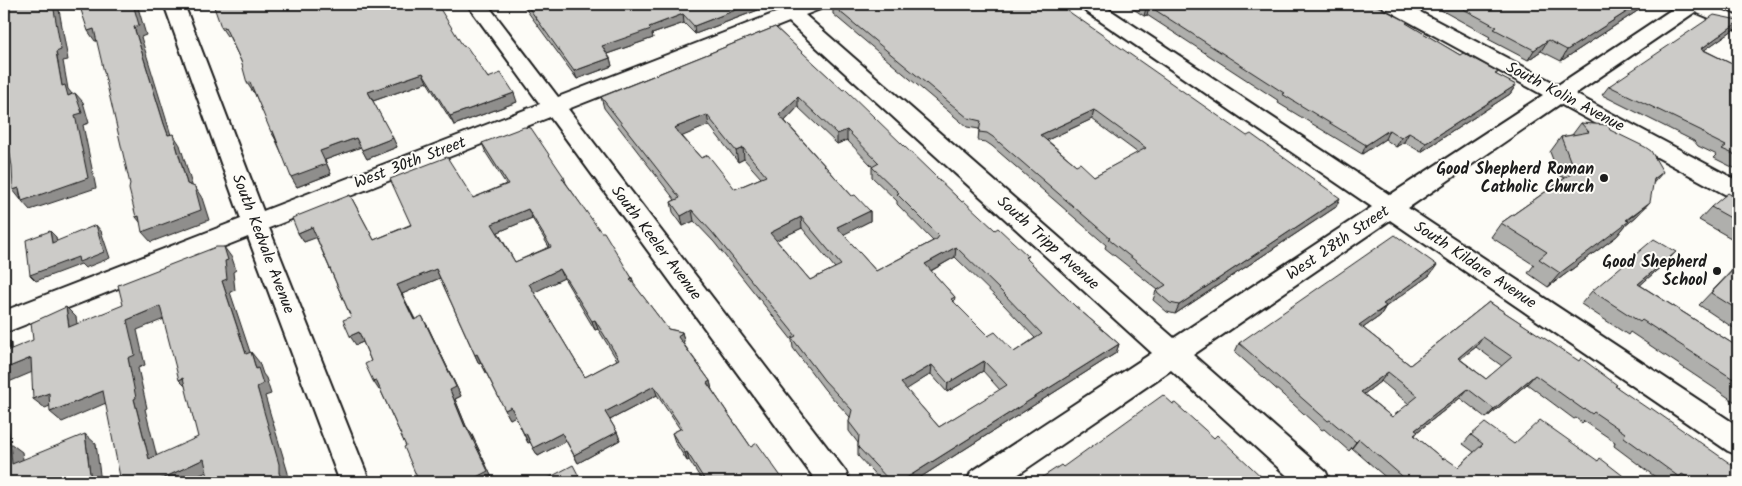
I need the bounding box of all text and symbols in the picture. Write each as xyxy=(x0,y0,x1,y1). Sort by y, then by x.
street label: South Kolin Avenue xyxy=(1501,55,1629,139)
street label: West 30th Street xyxy=(350,130,470,196)
place label: Good Shepherd Roman Catholic Church xyxy=(1436,157,1594,200)
street label: South Kedvale Avenue xyxy=(225,170,301,318)
marker: Good Shepherd Roman Catholic Church xyxy=(1598,172,1610,184)
street label: South Keeler Avenue xyxy=(604,180,708,306)
street label: South Tripp Avenue xyxy=(991,190,1105,296)
street label: West 28th Street xyxy=(1281,199,1395,287)
street label: South Kildare Avenue xyxy=(1409,215,1541,315)
place label: Good Shepherd School xyxy=(1603,250,1708,293)
marker: Good Shepherd School xyxy=(1711,265,1723,277)

